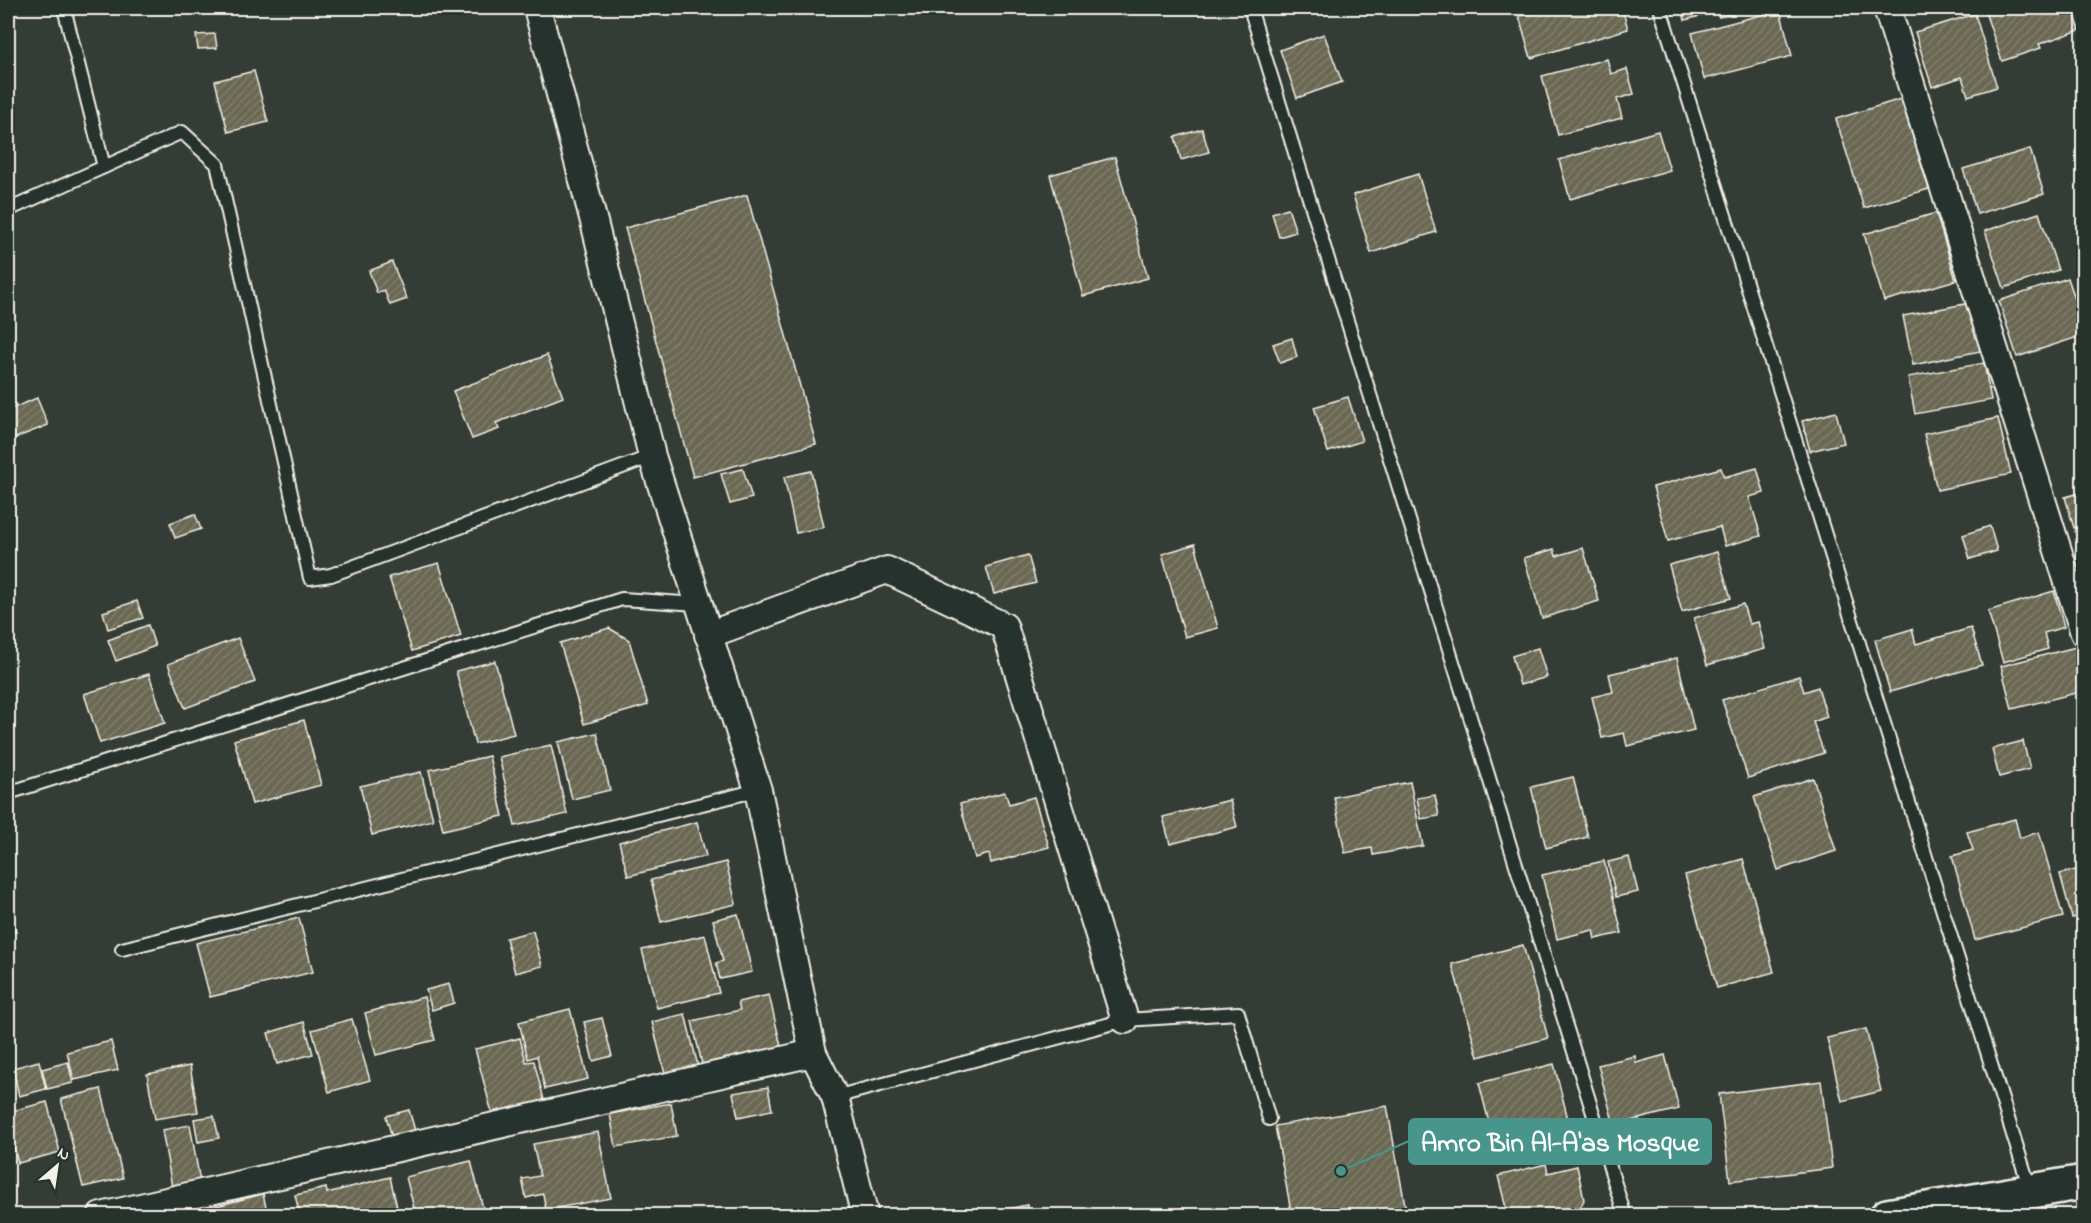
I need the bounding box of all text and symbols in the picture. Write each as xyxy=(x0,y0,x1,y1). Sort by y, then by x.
callout: Amro Bin Al-A'as Mosque xyxy=(1409,1119,1711,1164)
text: Amro Bin Al-A'as Mosque xyxy=(1421,1125,1700,1164)
north arrow xyxy=(27,1136,87,1196)
text: N xyxy=(53,1142,74,1168)

